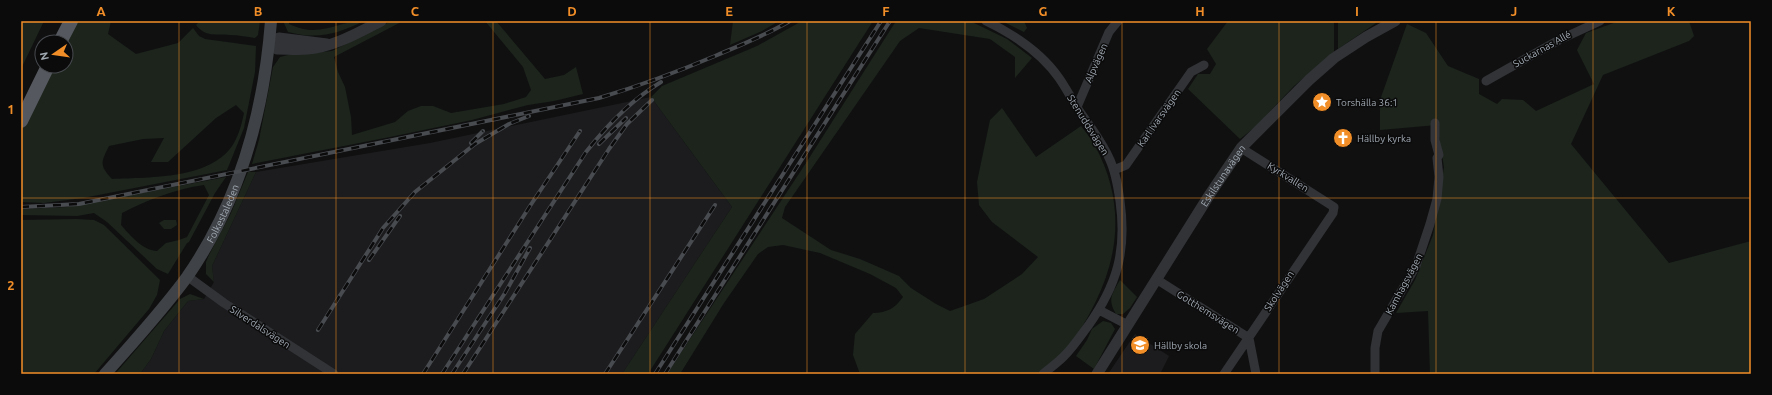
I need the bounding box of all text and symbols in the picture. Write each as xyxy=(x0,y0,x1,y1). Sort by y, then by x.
text: A xyxy=(96,4,106,18)
text: B xyxy=(254,4,263,18)
text: C xyxy=(411,4,420,18)
text: D xyxy=(567,4,577,18)
text: E xyxy=(725,4,733,18)
text: F xyxy=(882,4,890,18)
text: G xyxy=(1039,4,1048,18)
text: H xyxy=(1195,4,1205,18)
text: I xyxy=(1355,4,1359,18)
text: J xyxy=(1511,4,1517,18)
text: K xyxy=(1667,4,1676,18)
street label: Suckarnas Allé xyxy=(1511,29,1573,69)
north arrow xyxy=(34,34,74,74)
street label: Alpvägen xyxy=(1082,42,1110,84)
text: N xyxy=(37,51,51,62)
street label: Karl Ivarsvägen xyxy=(1135,87,1183,149)
place icon: Torshälla 36:1 xyxy=(1311,91,1333,113)
street label: Stenuddsvägen xyxy=(1065,93,1111,157)
place label: Torshälla 36:1 xyxy=(1336,97,1398,108)
text: 1 xyxy=(7,102,15,116)
church icon: Hällby kyrka xyxy=(1332,127,1354,149)
place label: Hällby kyrka xyxy=(1357,133,1411,144)
street label: Eskilstunavägen xyxy=(1198,142,1247,208)
street label: Kyrkvallen xyxy=(1265,160,1311,194)
street label: Folkestaleden xyxy=(204,183,240,244)
street label: Kamhagsvägen xyxy=(1383,251,1425,317)
street label: Skolvägen xyxy=(1262,269,1296,313)
text: 2 xyxy=(7,278,15,292)
street label: Gotthemsvägen xyxy=(1175,288,1241,336)
street label: Silverdalsvägen xyxy=(228,303,292,351)
school or university icon: Hällby skola xyxy=(1129,334,1151,356)
place label: Hällby skola xyxy=(1154,340,1207,351)

